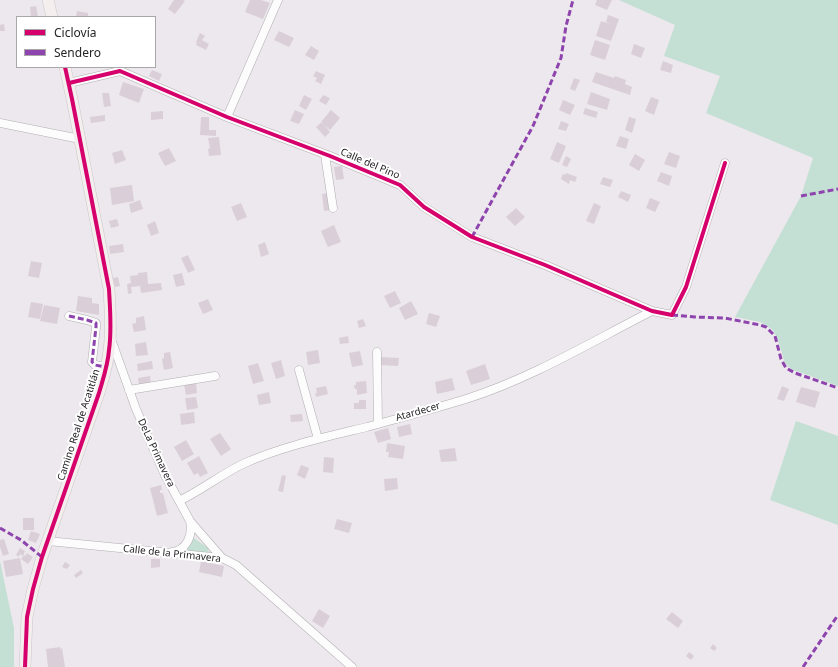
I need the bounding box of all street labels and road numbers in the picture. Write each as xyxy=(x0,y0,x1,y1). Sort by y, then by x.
street label: Calle del Pino xyxy=(339,146,401,182)
street label: Camino Real de Acatitlán xyxy=(55,368,103,482)
street label: Atardecer xyxy=(394,400,442,424)
street label: DeLa Primavera xyxy=(135,417,177,489)
street label: Calle de la Primavera xyxy=(122,543,222,565)

